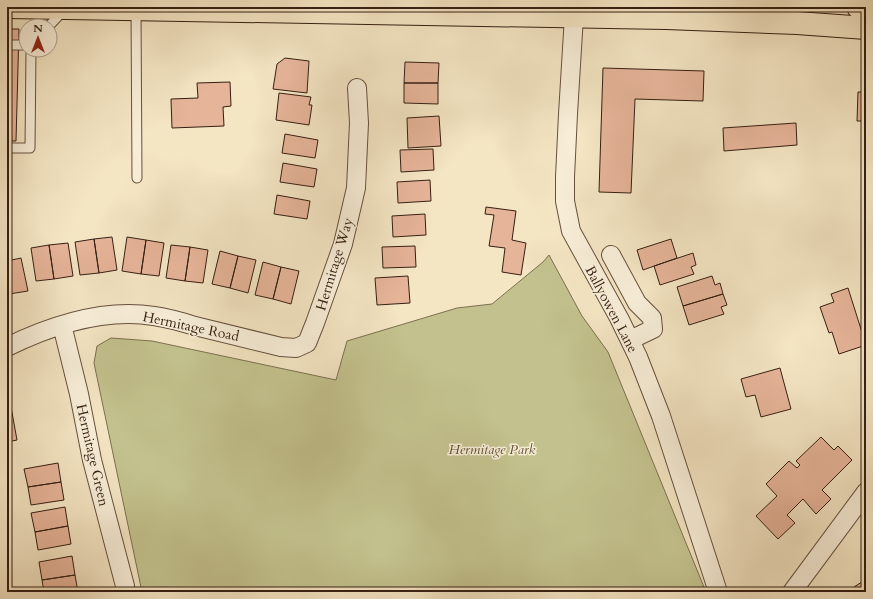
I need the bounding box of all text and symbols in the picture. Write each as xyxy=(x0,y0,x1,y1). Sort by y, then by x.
north arrow xyxy=(18,18,58,58)
text: N xyxy=(33,21,43,36)
street label: Hermitage Way xyxy=(311,215,358,313)
street label: Ballyowen Lane xyxy=(581,262,642,356)
street label: Hermitage Road xyxy=(141,307,241,346)
street label: Hermitage Green xyxy=(72,402,114,508)
park label: Hermitage Park xyxy=(449,440,536,459)

